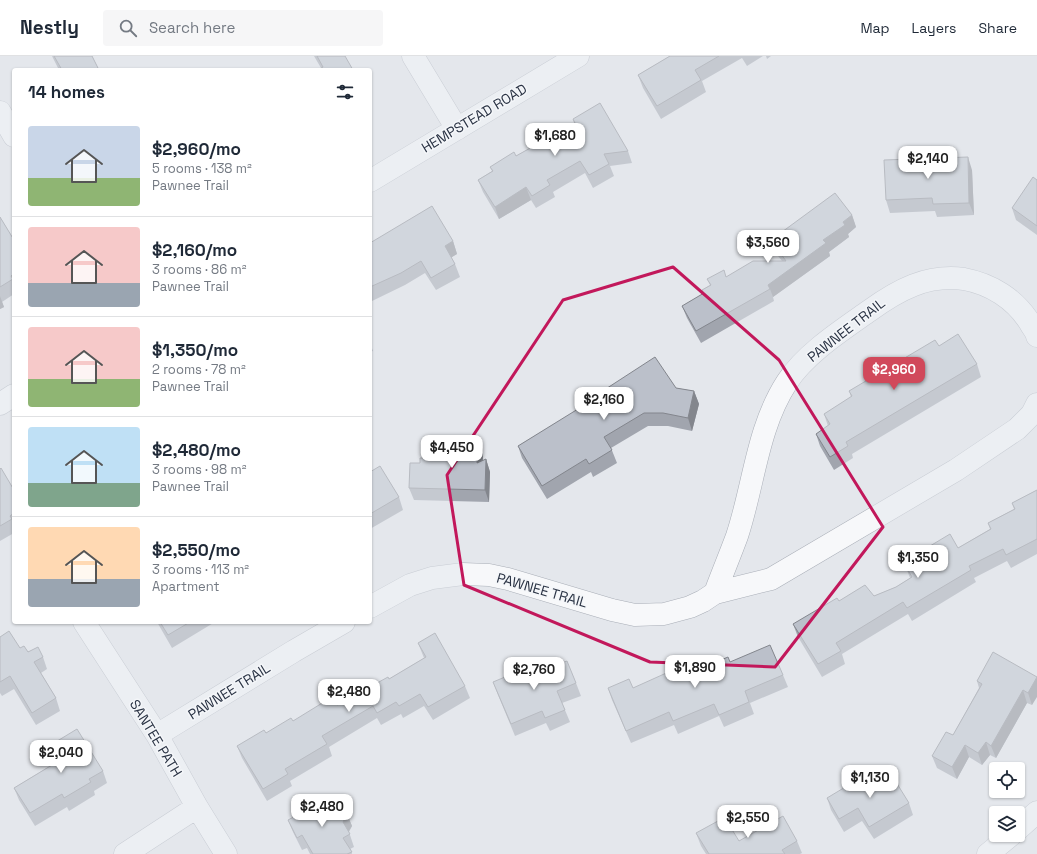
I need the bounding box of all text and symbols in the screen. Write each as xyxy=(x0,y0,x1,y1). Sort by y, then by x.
search box xyxy=(103,10,383,46)
text: Nestly xyxy=(20,15,79,40)
icon: search xyxy=(117,17,139,39)
text: Search here xyxy=(149,18,235,37)
text: Map xyxy=(860,19,890,37)
text: Layers xyxy=(912,19,956,37)
text: Share xyxy=(978,19,1017,37)
street label: HEMPSTEAD ROAD xyxy=(418,79,530,157)
text: 14 homes xyxy=(28,81,105,103)
icon: filters xyxy=(334,81,356,103)
pin: $1,680 xyxy=(522,123,588,157)
text: $1,680 xyxy=(534,127,576,144)
text: $2,960/mo xyxy=(152,138,241,160)
icon: home xyxy=(60,142,108,190)
pin: $2,140 xyxy=(895,146,961,180)
text: $2,140 xyxy=(907,150,949,167)
text: 5 rooms · 138 m² xyxy=(152,160,252,177)
text: Pawnee Trail xyxy=(152,177,229,194)
pin: $3,560 xyxy=(735,230,801,264)
text: $3,560 xyxy=(746,234,790,251)
text: $2,160/mo xyxy=(152,239,237,261)
icon: home xyxy=(60,243,108,291)
text: 3 rooms · 86 m² xyxy=(152,261,246,278)
text: Pawnee Trail xyxy=(152,278,229,295)
street label: PAWNEE TRAIL xyxy=(804,294,889,366)
text: $1,350/mo xyxy=(152,339,238,361)
icon: home xyxy=(60,343,108,391)
pin: $2,960 xyxy=(861,357,927,391)
text: 2 rooms · 78 m² xyxy=(152,361,246,378)
text: $2,960 xyxy=(872,361,916,378)
text: Pawnee Trail xyxy=(152,378,229,395)
pin: $2,160 xyxy=(571,387,637,421)
text: $2,160 xyxy=(583,391,625,408)
pin: $4,450 xyxy=(419,435,485,469)
text: $2,480/mo xyxy=(152,439,241,461)
text: $4,450 xyxy=(430,439,474,456)
icon: home xyxy=(60,443,108,491)
text: 3 rooms · 98 m² xyxy=(152,461,246,478)
text: Pawnee Trail xyxy=(152,478,229,495)
text: $2,550/mo xyxy=(152,539,240,561)
icon: home xyxy=(60,543,108,591)
pin: $1,350 xyxy=(885,545,951,579)
text: $1,350 xyxy=(897,549,939,566)
text: 3 rooms · 113 m² xyxy=(152,561,249,578)
street label: PAWNEE TRAIL xyxy=(495,568,590,612)
text: Apartment xyxy=(152,578,220,595)
pin: $1,890 xyxy=(662,655,728,689)
pin: $2,760 xyxy=(501,657,567,691)
street label: PAWNEE TRAIL xyxy=(185,658,274,723)
text: $1,890 xyxy=(674,659,716,676)
text: $2,760 xyxy=(513,661,555,678)
pin: $2,480 xyxy=(316,679,382,713)
text: $2,480 xyxy=(327,683,371,700)
street label: SANTEE PATH xyxy=(126,696,186,780)
pin: $2,040 xyxy=(28,740,94,774)
text: $2,040 xyxy=(39,744,83,761)
map controls xyxy=(989,762,1025,842)
button: locate xyxy=(989,762,1025,798)
pin: $1,130 xyxy=(837,765,903,799)
text: $1,130 xyxy=(850,769,890,786)
pin: $2,480 xyxy=(289,794,355,828)
text: $2,480 xyxy=(300,798,344,815)
pin: $2,550 xyxy=(715,805,781,839)
button: layers xyxy=(989,806,1025,842)
text: $2,550 xyxy=(726,809,770,826)

